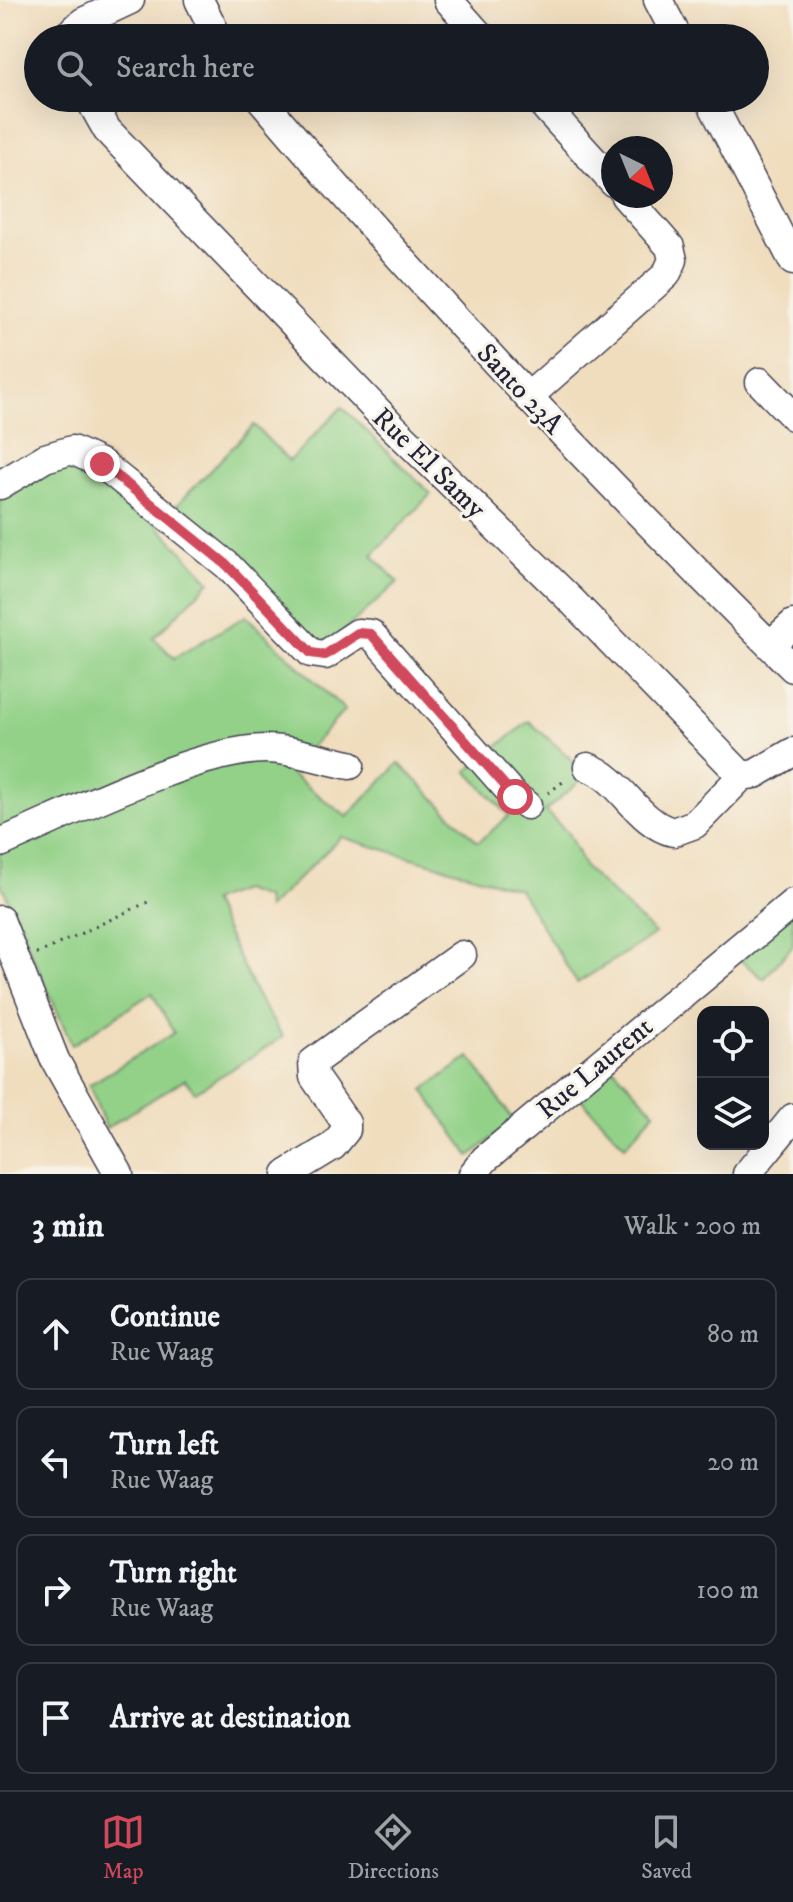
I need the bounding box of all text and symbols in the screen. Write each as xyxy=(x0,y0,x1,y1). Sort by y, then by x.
search box xyxy=(24,24,769,112)
icon: search xyxy=(52,46,96,90)
text: Search here xyxy=(116,50,255,87)
north arrow xyxy=(601,136,673,208)
street label: Santo 23A xyxy=(469,336,572,443)
street label: Rue El Samy xyxy=(365,400,494,526)
route end xyxy=(84,446,120,482)
route start xyxy=(497,779,533,815)
map controls xyxy=(697,1006,769,1150)
button: locate xyxy=(697,1006,769,1078)
street label: Rue Laurent xyxy=(530,1009,660,1127)
button: layers xyxy=(697,1078,769,1150)
text: 3 min xyxy=(32,1205,104,1247)
text: Walk · 200 m xyxy=(624,1210,761,1243)
text: Continue xyxy=(110,1299,220,1336)
icon: ahead xyxy=(34,1312,78,1356)
text: 80 m xyxy=(707,1318,759,1351)
text: Rue Waag xyxy=(110,1336,213,1369)
text: Turn left xyxy=(110,1427,219,1464)
icon: left xyxy=(34,1440,78,1484)
text: 20 m xyxy=(707,1446,759,1479)
text: Rue Waag xyxy=(110,1464,213,1497)
text: Turn right xyxy=(110,1555,237,1592)
icon: right xyxy=(34,1568,78,1612)
text: 100 m xyxy=(696,1574,759,1607)
text: Rue Waag xyxy=(110,1592,213,1625)
icon: arrive xyxy=(34,1696,78,1740)
text: Arrive at destination xyxy=(110,1700,351,1737)
tab: Map xyxy=(101,1810,145,1885)
tab: Directions xyxy=(348,1810,439,1885)
tab: Saved xyxy=(641,1810,692,1885)

